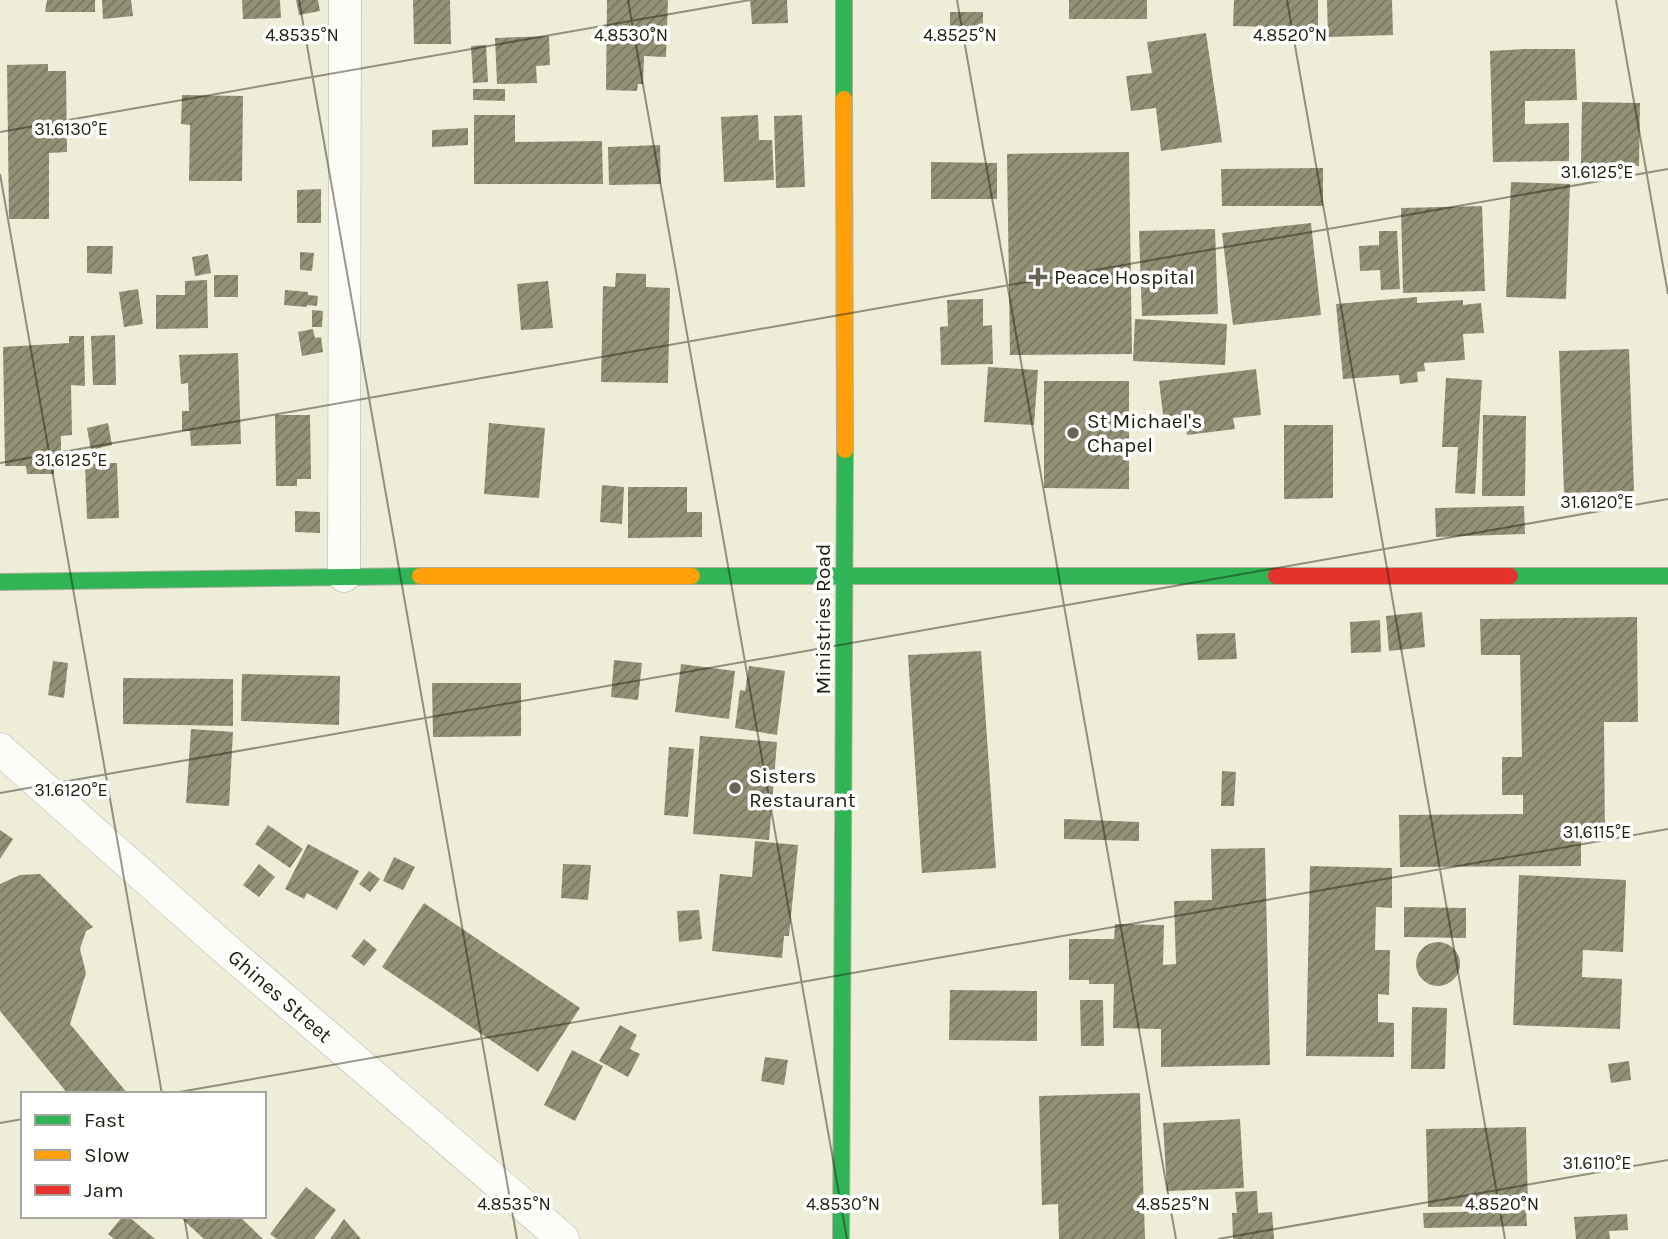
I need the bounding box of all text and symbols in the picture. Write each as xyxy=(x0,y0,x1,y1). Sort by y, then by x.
text: 4.8535°N xyxy=(265,24,339,46)
text: 4.8530°N xyxy=(594,24,668,46)
text: 4.8525°N xyxy=(923,24,997,46)
text: 4.8520°N xyxy=(1253,24,1327,46)
text: 31.6130°E xyxy=(34,118,108,140)
text: 31.6125°E xyxy=(1561,161,1633,183)
place label: Peace Hospital xyxy=(1054,265,1195,289)
marker: Peace Hospital xyxy=(1028,267,1048,287)
place label: St Michael's Chapel xyxy=(1087,409,1202,457)
marker: St Michael's Chapel xyxy=(1065,425,1081,441)
text: 31.6125°E xyxy=(35,449,107,471)
text: 31.6120°E xyxy=(1560,491,1634,513)
street label: Ministries Road xyxy=(811,544,835,694)
place label: Sisters Restaurant xyxy=(749,764,856,812)
text: 31.6120°E xyxy=(34,779,108,801)
marker: Sisters Restaurant xyxy=(727,780,743,796)
text: 31.6115°E xyxy=(1563,821,1631,843)
street label: Ghines Street xyxy=(223,944,337,1048)
legend xyxy=(21,1092,266,1218)
text: Fast xyxy=(84,1108,125,1132)
text: Slow xyxy=(84,1143,129,1167)
text: 31.6110°E xyxy=(1563,1152,1631,1174)
text: Jam xyxy=(84,1178,124,1202)
text: 4.8535°N xyxy=(477,1193,551,1215)
text: 4.8530°N xyxy=(806,1193,880,1215)
text: 4.8525°N xyxy=(1136,1193,1210,1215)
text: 4.8520°N xyxy=(1465,1193,1539,1215)

